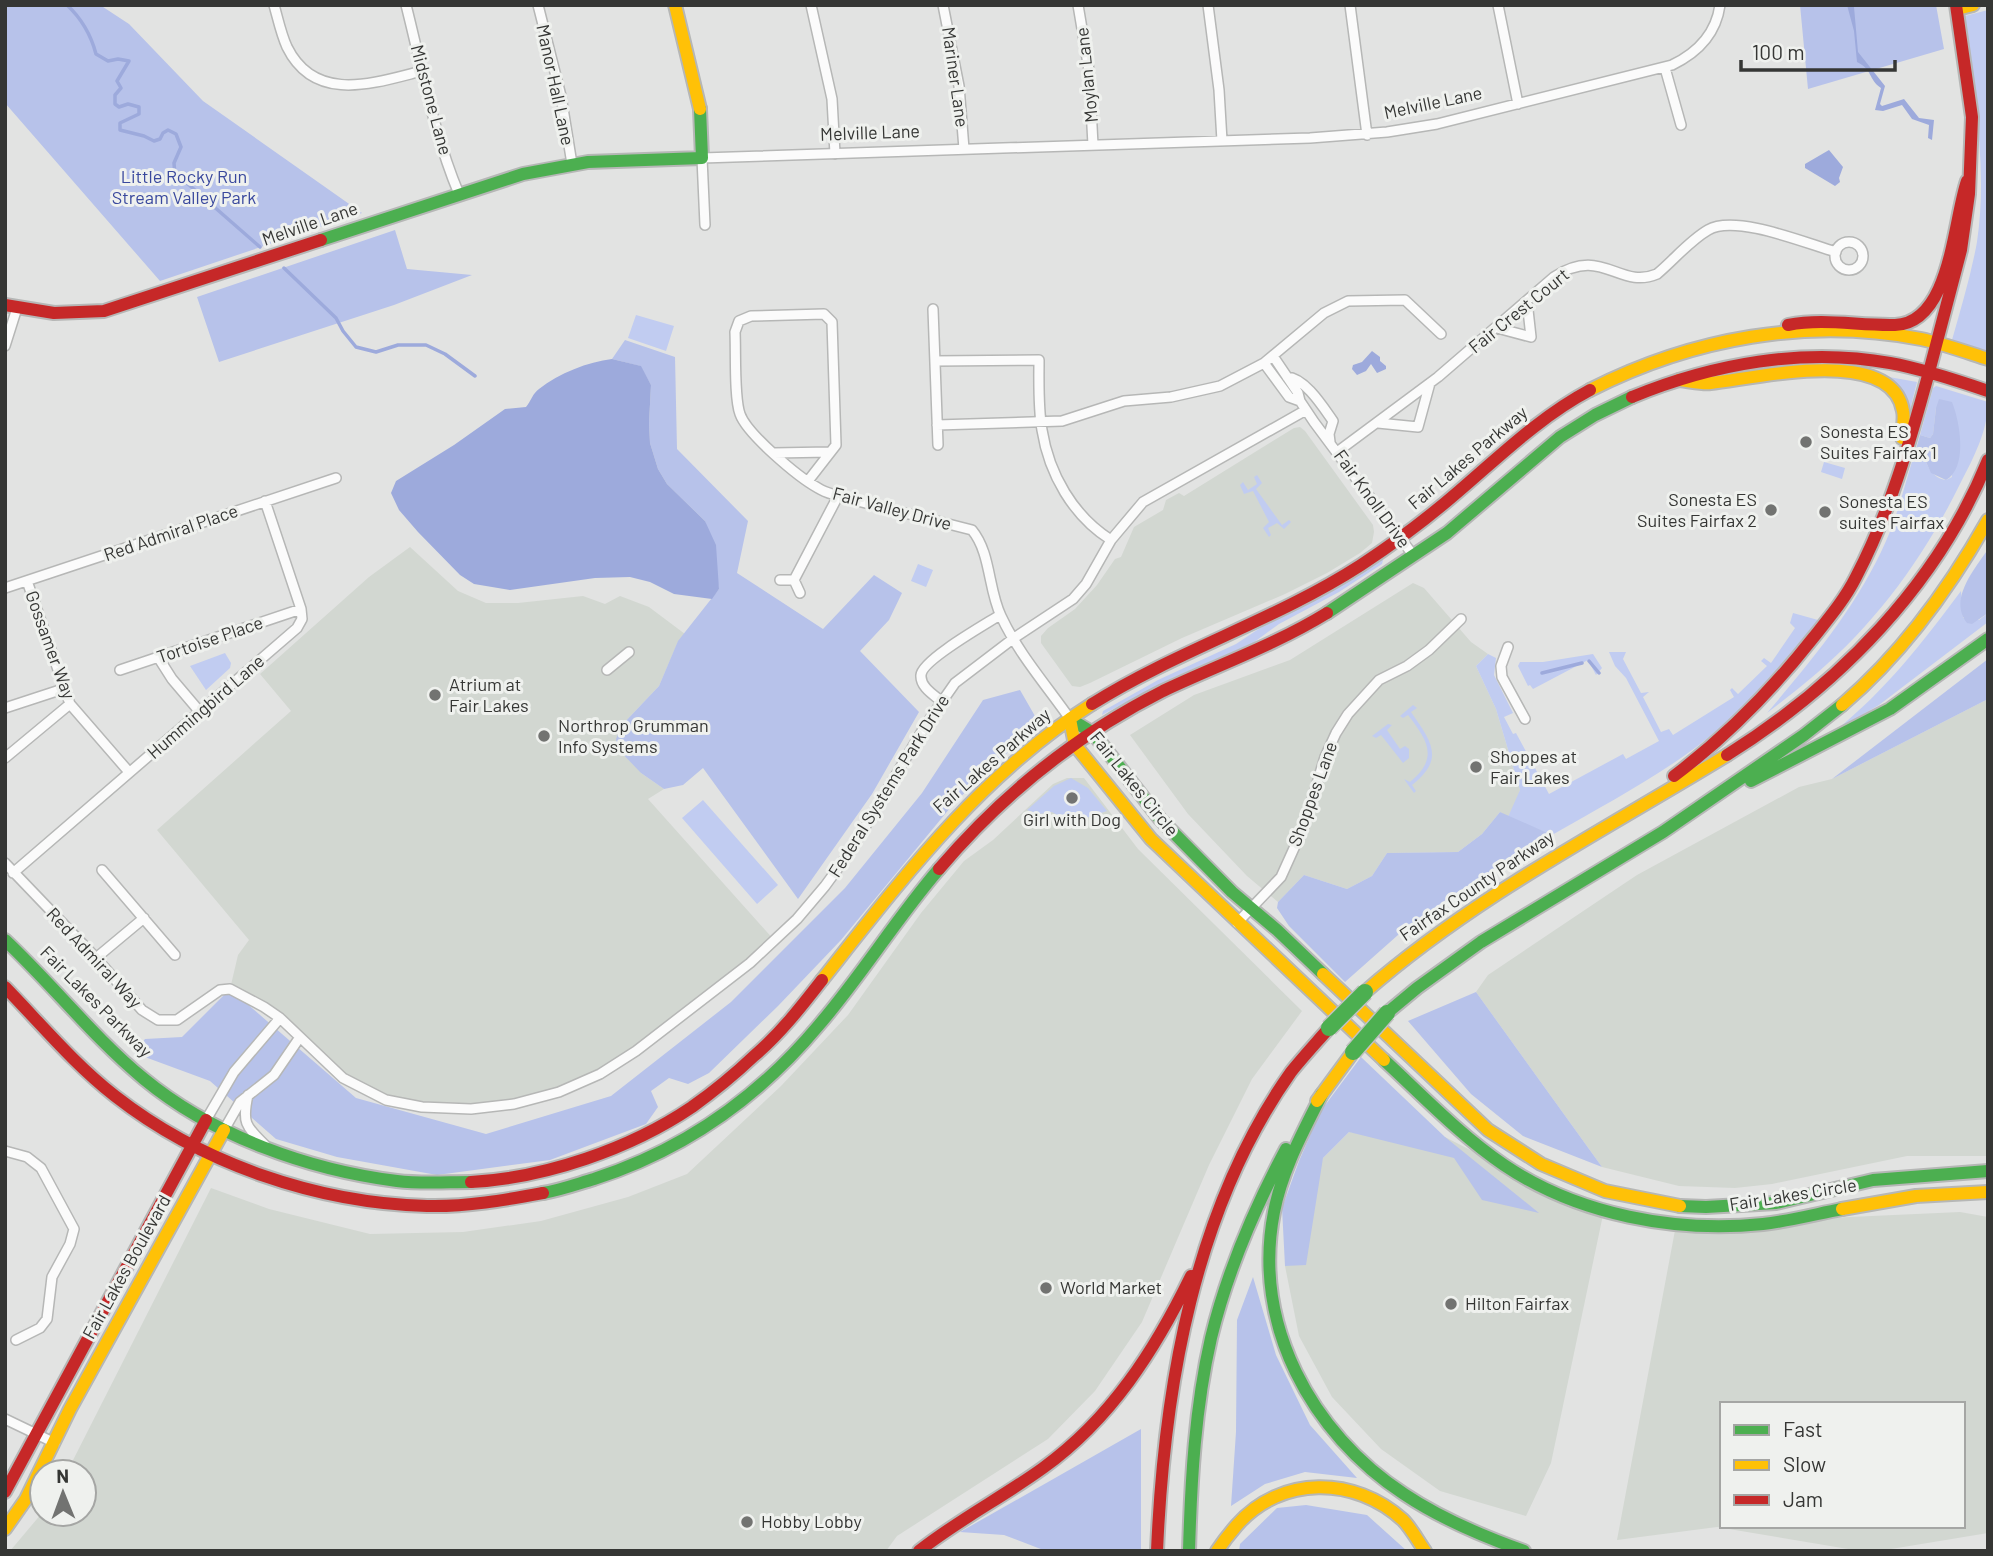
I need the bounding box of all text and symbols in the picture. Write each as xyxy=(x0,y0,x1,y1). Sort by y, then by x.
street label: Manor Hall Lane xyxy=(532,22,580,147)
street label: Mariner Lane xyxy=(938,25,974,128)
street label: Moylan Lane xyxy=(1070,26,1102,124)
scale bar xyxy=(1741,28,1895,72)
text: 100 m xyxy=(1752,39,1805,64)
street label: Midstone Lane xyxy=(407,42,457,157)
street label: Melville Lane xyxy=(1382,81,1484,123)
street label: Melville Lane xyxy=(820,119,920,145)
park label: Little Rocky Run Stream Valley Park xyxy=(112,165,256,208)
street label: Melville Lane xyxy=(259,196,360,250)
street label: Fair Crest Court xyxy=(1464,263,1573,357)
street label: Fair Lakes Parkway xyxy=(1403,401,1531,514)
place label: Sonesta ES Suites Fairfax 1 xyxy=(1820,420,1937,463)
marker: Sonesta ES Suites Fairfax 1 xyxy=(1798,434,1814,450)
street label: Fair Knoll Drive xyxy=(1330,445,1416,552)
street label: Fair Valley Drive xyxy=(830,482,954,534)
place label: Sonesta ES Suites Fairfax 2 xyxy=(1637,488,1757,531)
place label: Sonesta ES suites Fairfax xyxy=(1839,490,1944,533)
street label: Red Admiral Place xyxy=(101,499,241,565)
marker: Sonesta ES Suites Fairfax 2 xyxy=(1763,502,1779,518)
marker: Sonesta ES suites Fairfax xyxy=(1817,504,1833,520)
street label: Gossamer Way xyxy=(21,587,81,702)
street label: Tortoise Place xyxy=(154,611,266,668)
street label: Hummingbird Lane xyxy=(142,649,268,763)
place label: Atrium at Fair Lakes xyxy=(449,673,529,716)
marker: Atrium at Fair Lakes xyxy=(427,687,443,703)
street label: Federal Systems Park Drive xyxy=(823,690,953,881)
street label: Fair Lakes Parkway xyxy=(928,703,1055,817)
place label: Northrop Grumman Info Systems xyxy=(558,714,709,757)
street label: Fair Lakes Circle xyxy=(1086,727,1184,840)
marker: Northrop Grumman Info Systems xyxy=(536,728,552,744)
street label: Shoppes Lane xyxy=(1283,738,1341,849)
place label: Shoppes at Fair Lakes xyxy=(1490,745,1577,788)
marker: Shoppes at Fair Lakes xyxy=(1468,759,1484,775)
marker: Girl with Dog xyxy=(1064,790,1080,806)
place label: Girl with Dog xyxy=(1023,808,1121,830)
street label: Fairfax County Parkway xyxy=(1395,825,1558,945)
street label: Red Admiral Way xyxy=(42,902,147,1012)
street label: Fair Lakes Parkway xyxy=(36,941,157,1062)
street label: Fair Lakes Circle xyxy=(1728,1173,1858,1215)
street label: Fair Lakes Boulevard xyxy=(77,1191,175,1342)
place label: World Market xyxy=(1060,1276,1162,1298)
marker: World Market xyxy=(1038,1280,1054,1296)
place label: Hilton Fairfax xyxy=(1465,1292,1569,1314)
marker: Hilton Fairfax xyxy=(1443,1296,1459,1312)
legend xyxy=(1720,1402,1965,1528)
text: Fast xyxy=(1783,1416,1823,1441)
text: Slow xyxy=(1783,1451,1826,1476)
north arrow xyxy=(28,1458,98,1528)
text: N xyxy=(56,1464,69,1487)
text: Jam xyxy=(1783,1486,1823,1511)
place label: Hobby Lobby xyxy=(761,1510,862,1532)
marker: Hobby Lobby xyxy=(739,1514,755,1530)

